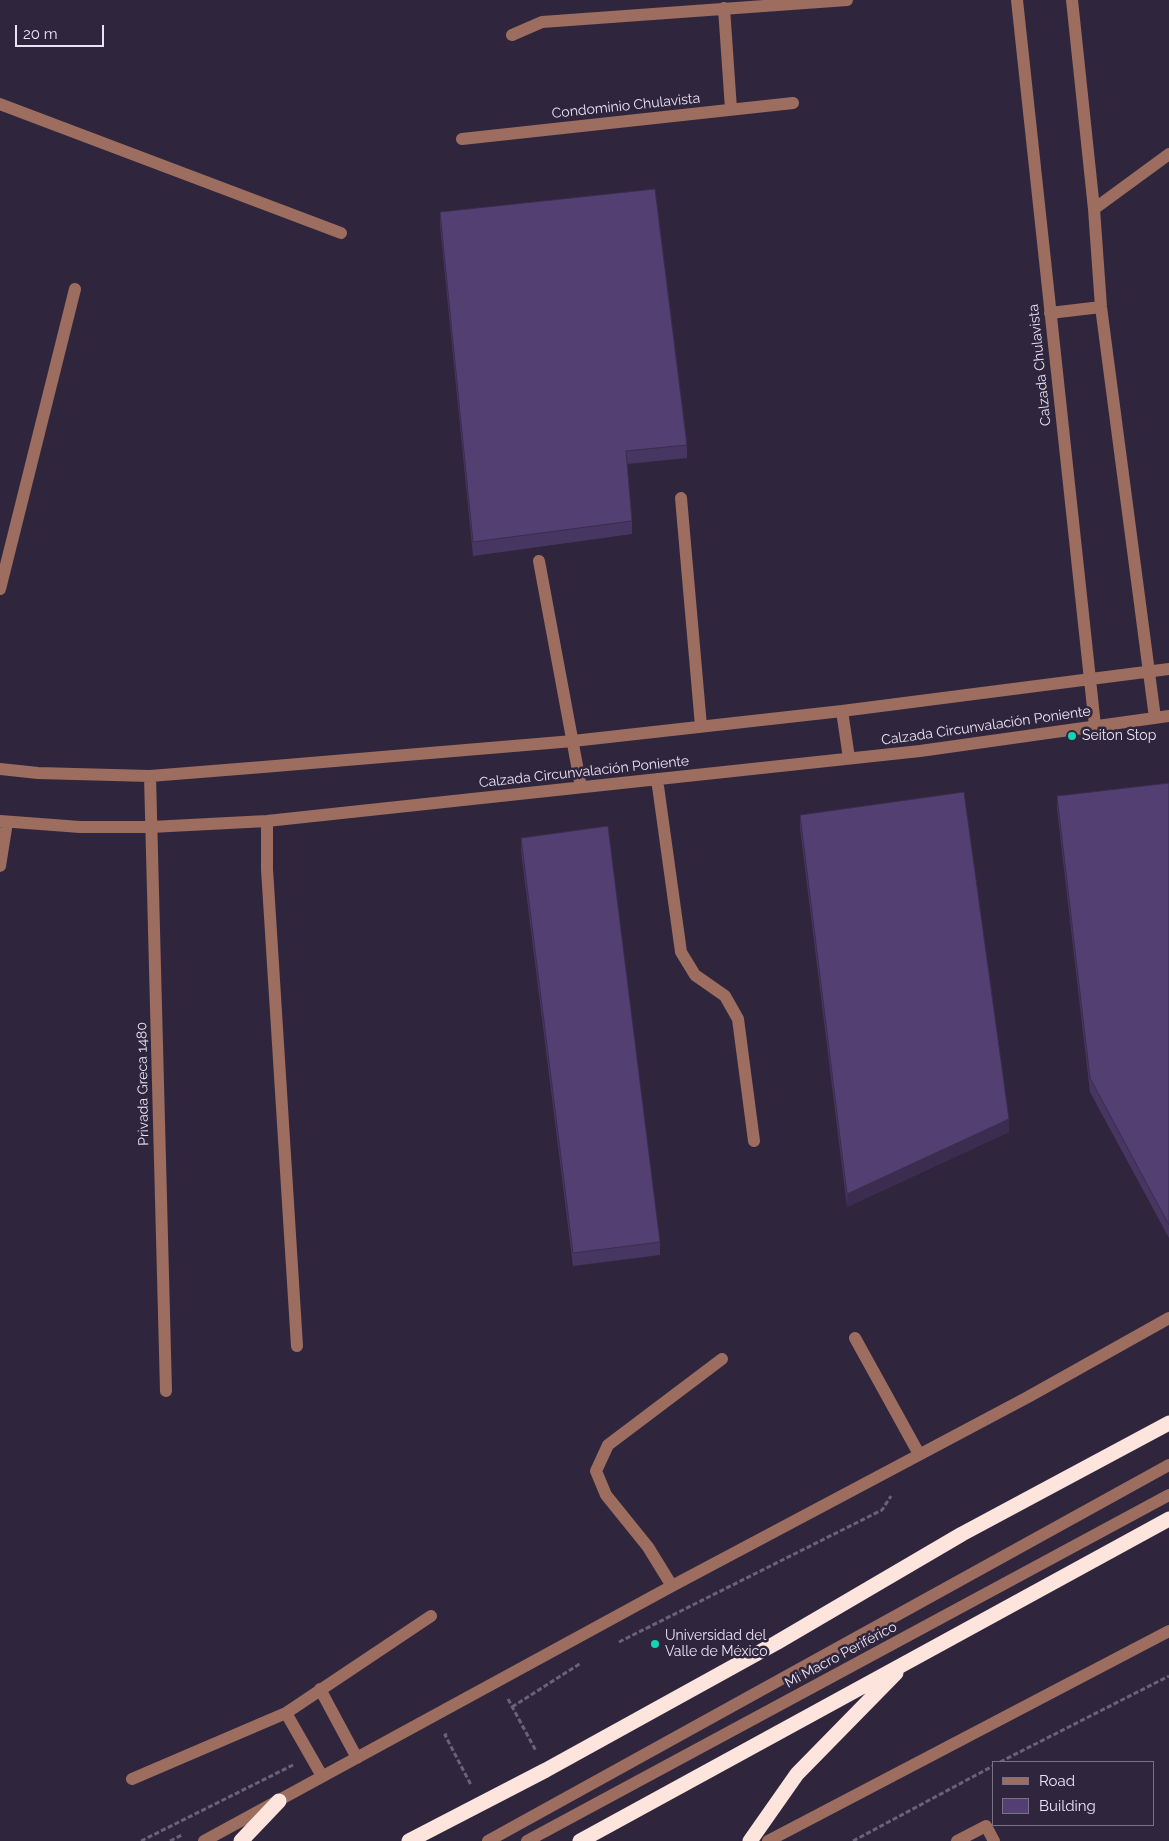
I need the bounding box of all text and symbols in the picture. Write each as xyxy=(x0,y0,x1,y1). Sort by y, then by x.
scale bar xyxy=(18,15,106,47)
text: 20 m xyxy=(23,25,58,43)
street label: Condominio Chulavista xyxy=(551,90,701,122)
street label: Calzada Chulavista xyxy=(1025,303,1055,427)
street label: Calzada Circunvalación Poniente xyxy=(880,703,1092,749)
place label: Seiton Stop xyxy=(1082,728,1156,744)
marker: Seiton Stop xyxy=(1066,730,1078,742)
street label: Calzada Circunvalación Poniente xyxy=(478,753,690,791)
street label: Privada Greca 1480 xyxy=(134,1022,152,1146)
street label: Mi Macro Periférico xyxy=(782,1618,900,1692)
place label: Universidad del Valle de México xyxy=(665,1628,767,1660)
marker: Universidad del Valle de México xyxy=(649,1638,661,1650)
legend xyxy=(992,1761,1154,1826)
text: Road xyxy=(1039,1772,1075,1790)
text: Building xyxy=(1039,1797,1096,1815)

